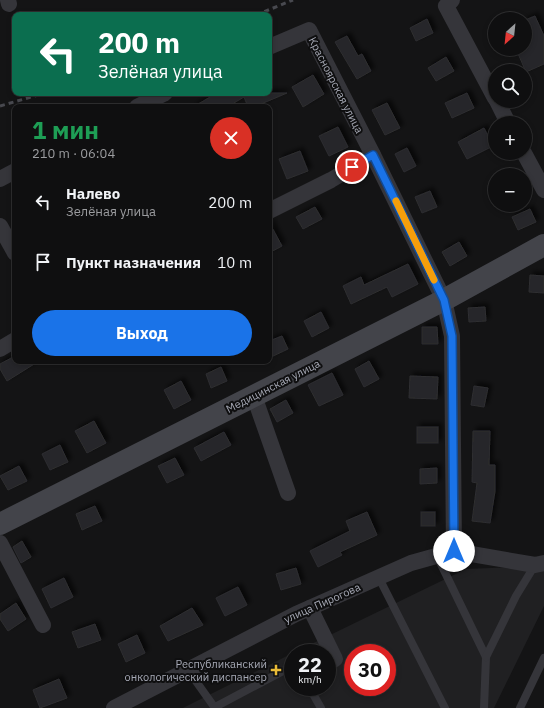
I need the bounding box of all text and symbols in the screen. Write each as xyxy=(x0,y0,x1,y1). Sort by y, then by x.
north arrow xyxy=(488,12,532,56)
map controls xyxy=(488,12,532,212)
text: 200 m xyxy=(98,24,180,61)
icon: left xyxy=(32,28,84,80)
street label: Красноярская улица xyxy=(306,34,366,136)
text: Зелёная улица xyxy=(98,60,223,83)
button: search xyxy=(488,64,532,108)
text: 1 мин xyxy=(32,114,99,146)
button: + xyxy=(488,116,532,160)
button: close xyxy=(210,117,252,159)
text: 210 m · 06:04 xyxy=(32,145,115,162)
pin xyxy=(335,150,369,184)
icon: arrive xyxy=(341,156,363,178)
button: − xyxy=(488,168,532,212)
text: Налево xyxy=(66,184,120,203)
icon: left xyxy=(32,191,54,213)
text: 200 m xyxy=(208,193,252,212)
text: Зелёная улица xyxy=(66,203,156,220)
icon: arrive xyxy=(32,251,54,273)
text: Пункт назначения xyxy=(66,253,201,272)
text: 10 m xyxy=(217,253,252,272)
button: Выход xyxy=(32,310,252,356)
street label: Медицинская улица xyxy=(224,356,323,416)
position arrow xyxy=(433,530,475,572)
street label: улица Пирогова xyxy=(282,580,363,626)
speed limit sign: 30 xyxy=(344,644,396,696)
text: 22 xyxy=(298,651,322,678)
place label: Республиканский онкологический диспансер xyxy=(125,657,267,684)
marker: Республиканский онкологический диспансер xyxy=(270,664,282,676)
text: km/h xyxy=(298,673,322,686)

